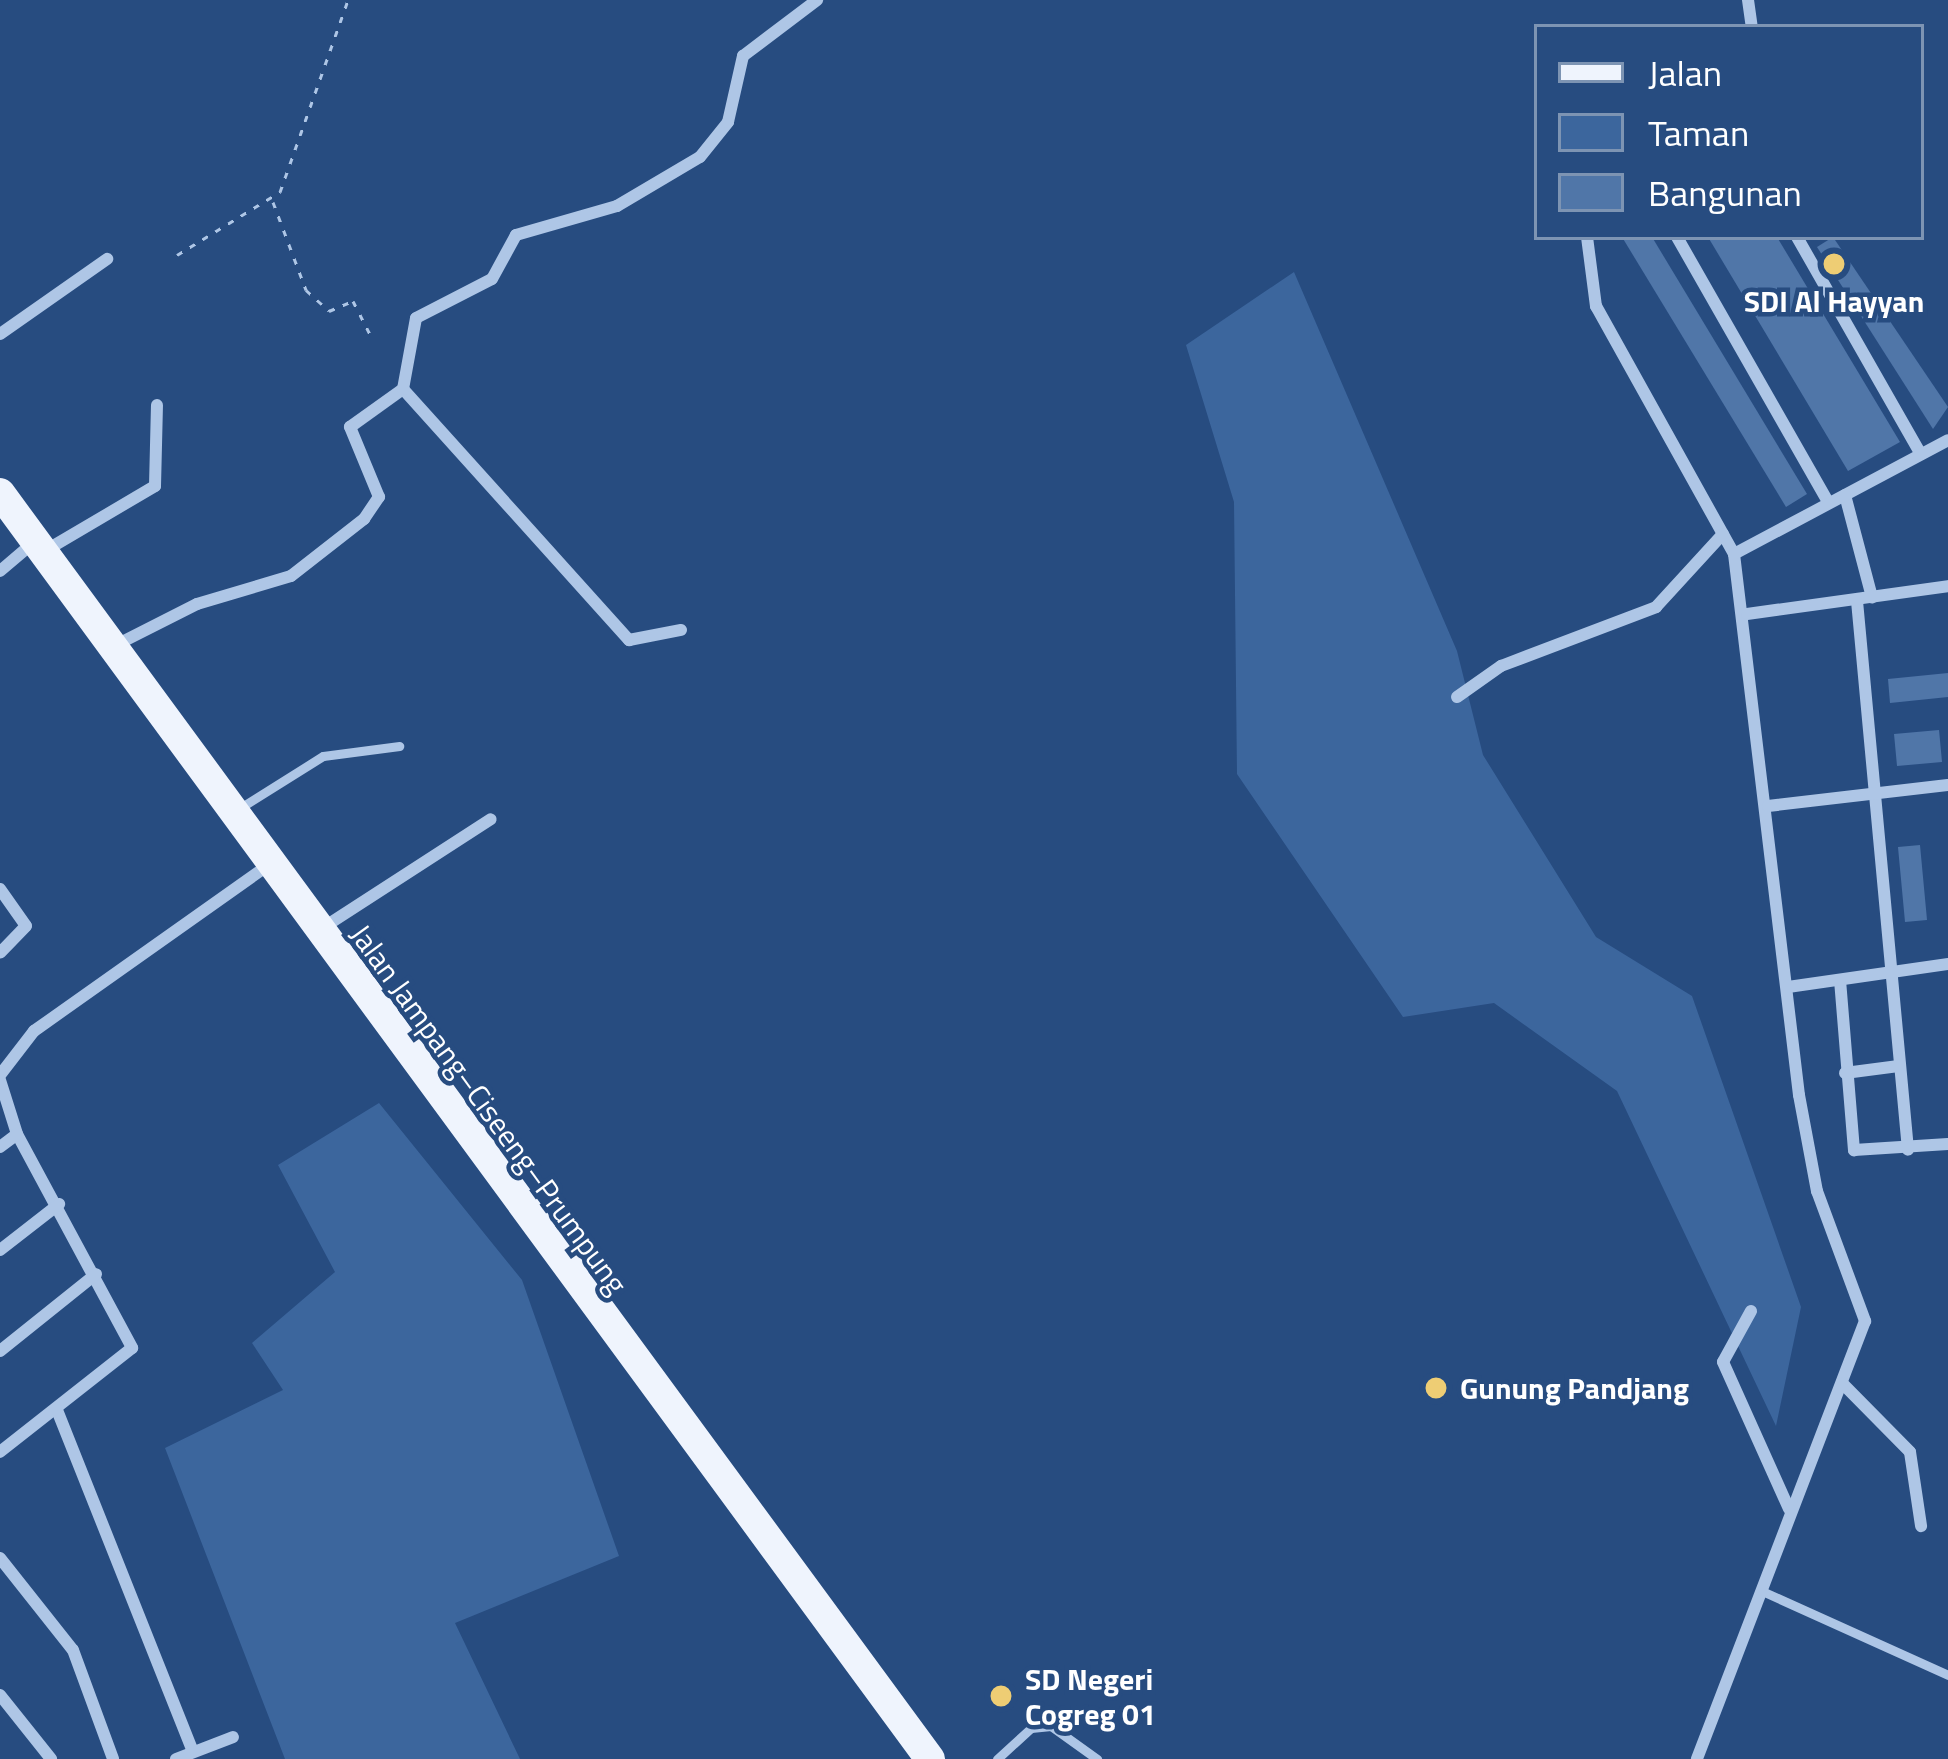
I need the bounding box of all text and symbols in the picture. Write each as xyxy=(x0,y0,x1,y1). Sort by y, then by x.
legend xyxy=(1534,24,1924,240)
text: Jalan xyxy=(1648,45,1722,100)
text: Taman xyxy=(1648,105,1749,160)
text: Bangunan xyxy=(1648,165,1802,220)
marker: SDI Al Hayyan xyxy=(1821,251,1847,277)
place label: SDI Al Hayyan xyxy=(1744,283,1924,319)
street label: Jalan Jampang–Ciseeng–Prumpung xyxy=(343,917,635,1301)
place label: Gunung Pandjang xyxy=(1460,1370,1689,1406)
marker: Gunung Pandjang xyxy=(1423,1375,1449,1401)
place label: SD Negeri Cogreg 01 xyxy=(1025,1661,1156,1732)
marker: SD Negeri Cogreg 01 xyxy=(988,1683,1014,1709)

